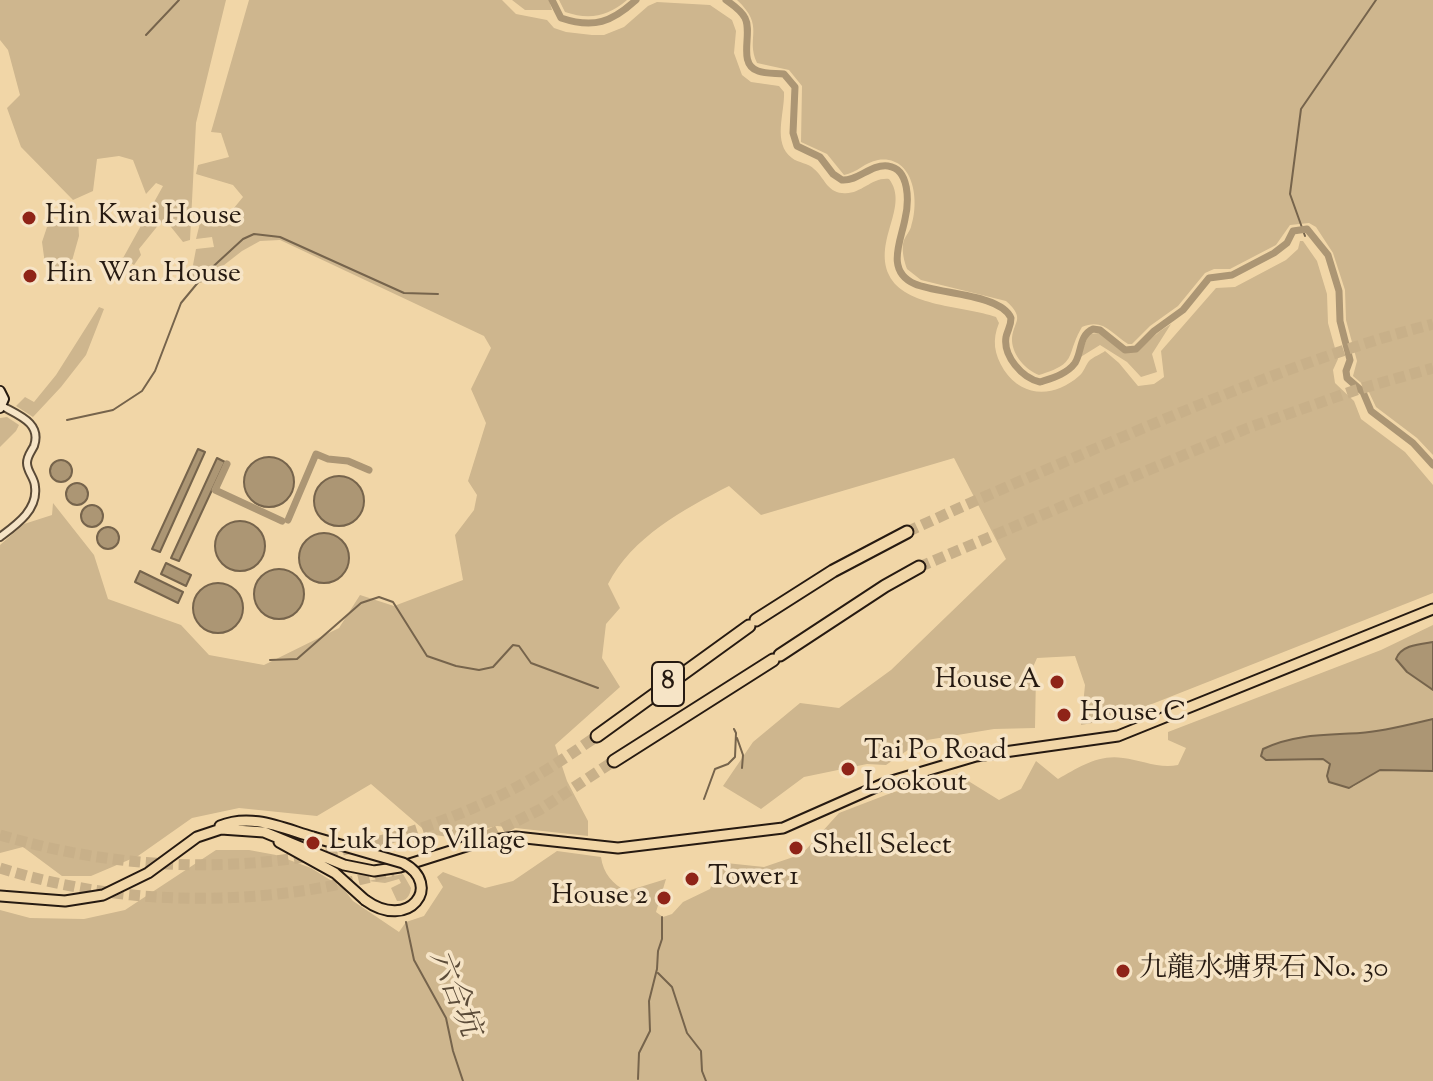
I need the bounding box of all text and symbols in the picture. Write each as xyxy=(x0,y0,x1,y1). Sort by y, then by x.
place label: Hin Kwai House xyxy=(45,201,242,235)
marker: Hin Kwai House xyxy=(20,209,38,227)
place label: Hin Wan House xyxy=(46,259,241,293)
marker: Hin Wan House xyxy=(21,267,39,285)
road number: 8 xyxy=(652,662,684,706)
place label: House A xyxy=(935,665,1041,699)
marker: House A xyxy=(1048,673,1066,691)
place label: House C xyxy=(1080,698,1186,732)
marker: House C xyxy=(1055,706,1073,724)
place label: Tai Po Road Lookout xyxy=(864,736,1007,802)
marker: Tai Po Road Lookout xyxy=(839,760,857,778)
place label: Luk Hop Village xyxy=(329,826,526,860)
place label: Shell Select xyxy=(812,831,952,865)
marker: Luk Hop Village xyxy=(304,834,322,852)
marker: Shell Select xyxy=(787,839,805,857)
place label: Tower 1 xyxy=(708,862,799,896)
marker: Tower 1 xyxy=(683,870,701,888)
place label: House 2 xyxy=(551,881,648,915)
marker: House 2 xyxy=(655,889,673,907)
water label: 六合坑 xyxy=(418,946,486,1042)
place label: 九龍水塘界石 No. 30 xyxy=(1139,954,1388,988)
marker: 九龍水塘界石 No. 30 xyxy=(1114,962,1132,980)

